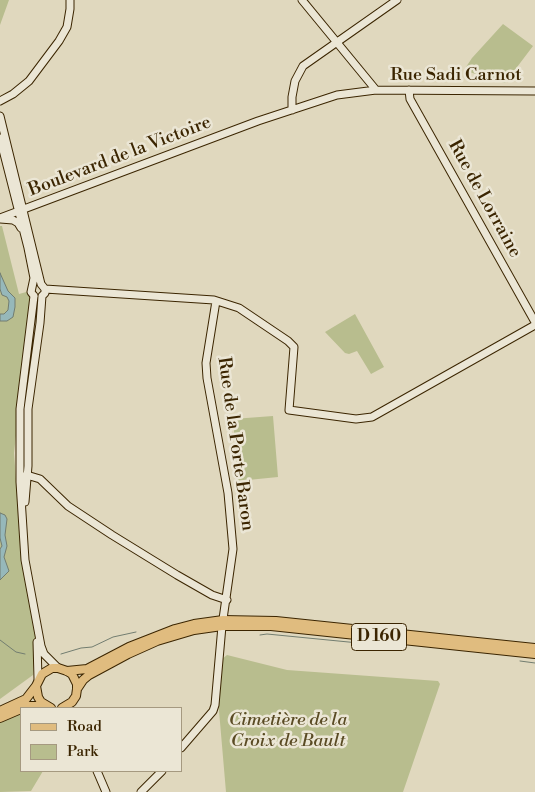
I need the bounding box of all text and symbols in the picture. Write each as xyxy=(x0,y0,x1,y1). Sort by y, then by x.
street label: Rue Sadi Carnot xyxy=(390,65,522,87)
street label: Boulevard de la Victoire xyxy=(26,112,214,202)
street label: Rue de Lorraine xyxy=(443,136,525,262)
street label: Rue de la Porte Baron xyxy=(212,356,258,532)
road number: D 160 xyxy=(352,624,406,650)
legend xyxy=(20,707,182,772)
park label: Cimetière de la Croix de Bault xyxy=(229,710,347,752)
text: Road xyxy=(67,717,102,736)
text: Park xyxy=(67,742,98,761)

